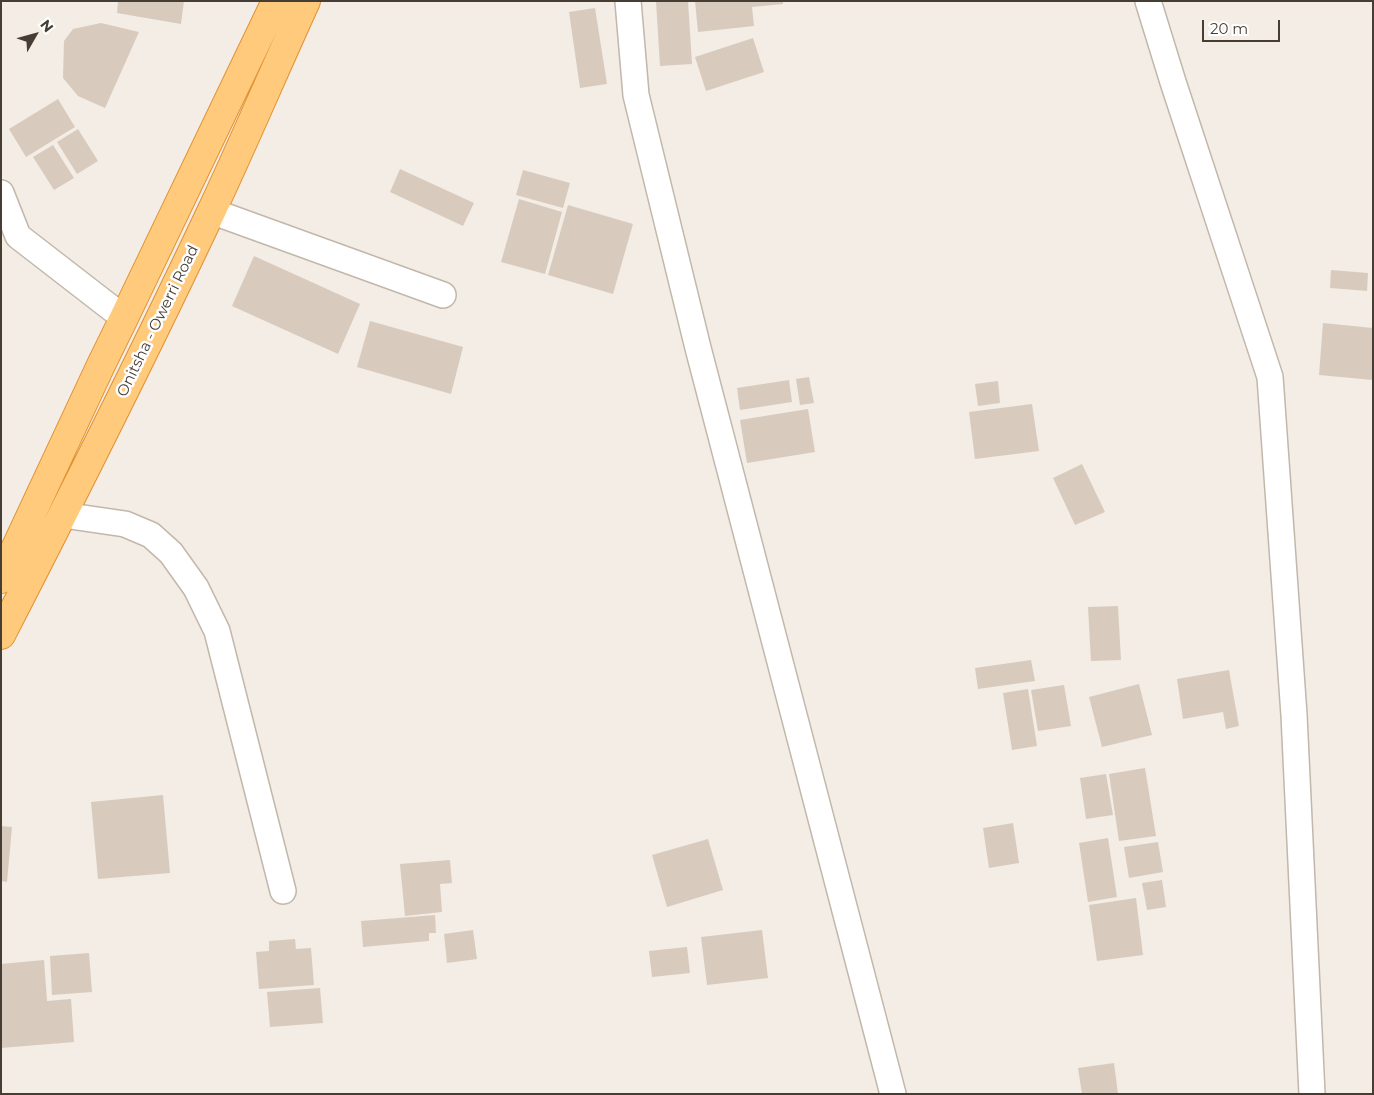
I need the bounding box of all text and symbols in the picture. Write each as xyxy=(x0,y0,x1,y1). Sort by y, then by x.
north arrow xyxy=(10,10,60,60)
scale bar xyxy=(1204,10,1282,42)
text: N xyxy=(36,16,57,36)
text: 20 m xyxy=(1210,19,1248,38)
street label: Onitsha - Owerri Road xyxy=(113,242,203,400)

